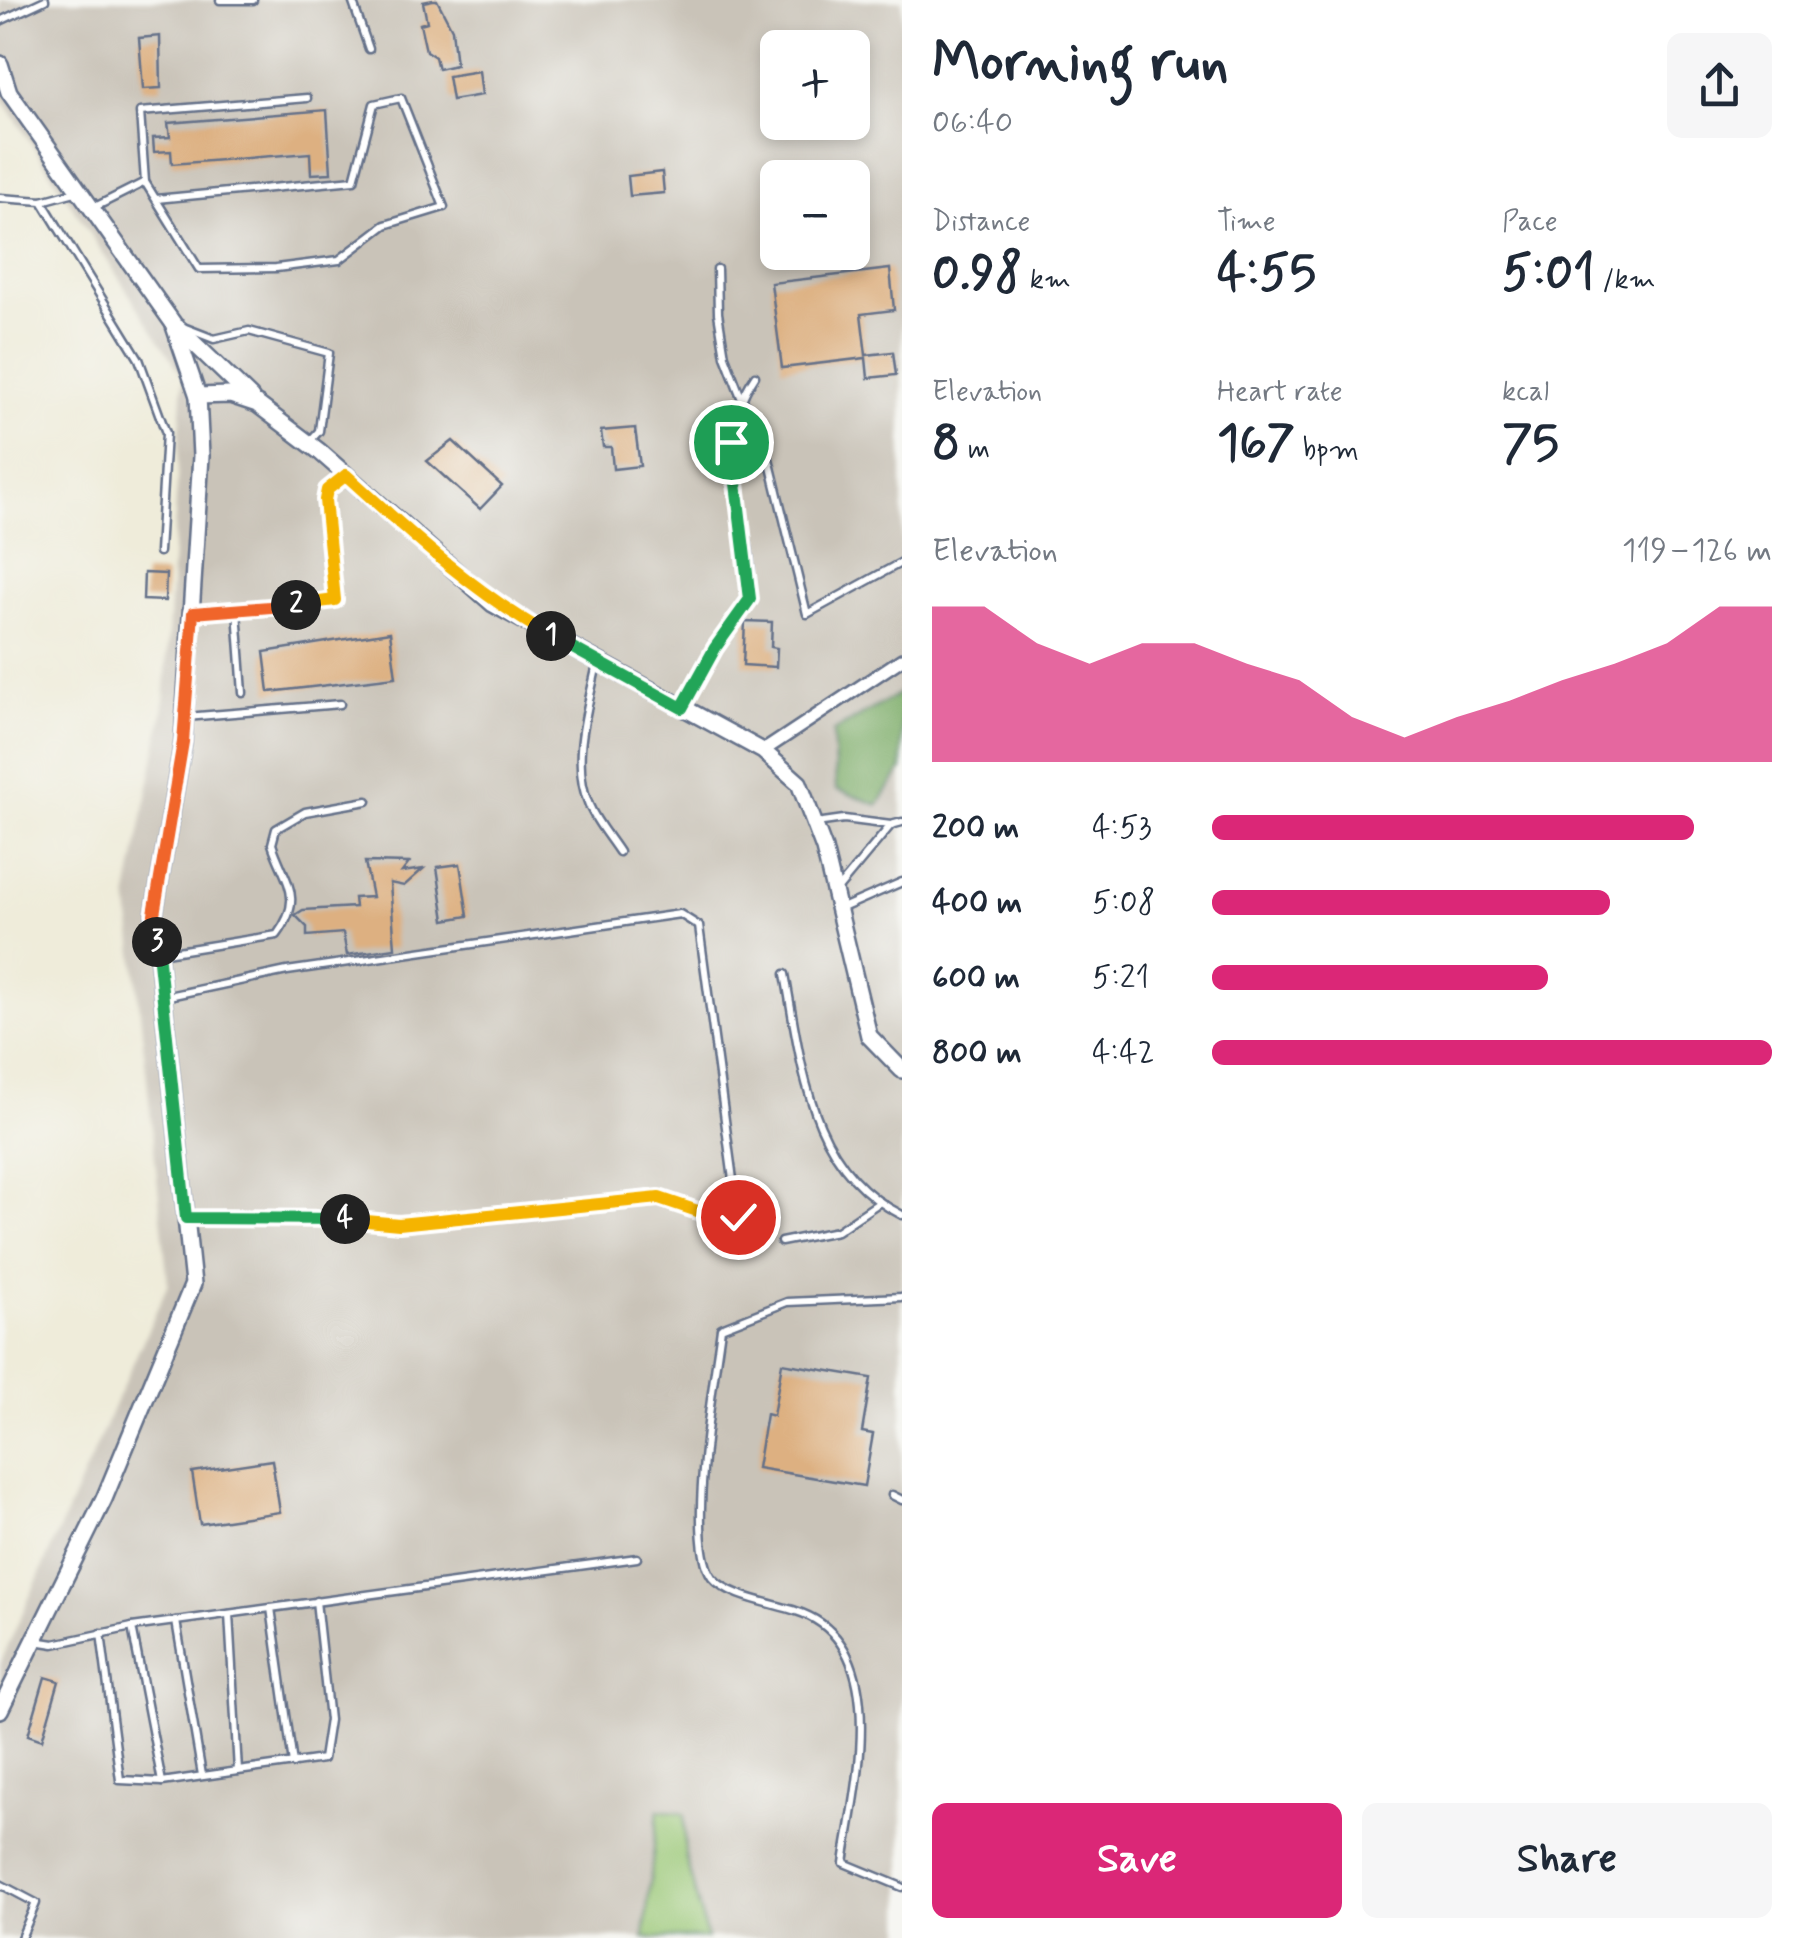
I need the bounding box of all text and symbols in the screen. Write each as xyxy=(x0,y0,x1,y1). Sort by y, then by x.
text: Morning run xyxy=(932,28,1229,100)
map controls xyxy=(760,30,870,270)
button: + xyxy=(760,30,870,140)
button: share xyxy=(1667,33,1772,138)
text: 06:40 xyxy=(932,102,1013,144)
button: − xyxy=(760,160,870,270)
text: Distance xyxy=(932,204,1030,241)
text: Time xyxy=(1217,204,1276,241)
text: Pace xyxy=(1502,204,1558,241)
text: 0.98 xyxy=(932,241,1022,307)
text: 4:55 xyxy=(1217,241,1316,307)
text: 5:01 xyxy=(1502,241,1595,307)
text: km xyxy=(1022,262,1071,299)
text: /km xyxy=(1595,262,1655,299)
text: Elevation xyxy=(932,374,1042,411)
text: Heart rate xyxy=(1217,374,1343,411)
text: kcal xyxy=(1502,374,1549,411)
pin xyxy=(689,400,774,485)
text: 8 xyxy=(932,411,960,477)
text: 167 xyxy=(1217,411,1295,477)
text: 75 xyxy=(1502,411,1559,477)
icon: arrive xyxy=(704,415,759,470)
text: m xyxy=(960,432,990,469)
text: bpm xyxy=(1295,432,1359,469)
text: Elevation xyxy=(932,530,1058,572)
text: 119–126 m xyxy=(1622,530,1772,572)
pin: 2 xyxy=(271,580,321,630)
text: 2 xyxy=(289,586,303,623)
pin: 1 xyxy=(526,611,576,661)
text: 1 xyxy=(545,617,557,654)
text: 200 m xyxy=(932,807,1019,849)
text: 4:53 xyxy=(1092,807,1152,849)
text: 400 m xyxy=(932,882,1022,924)
text: 5:08 xyxy=(1092,882,1155,924)
pin: 3 xyxy=(132,917,182,967)
text: 3 xyxy=(151,923,163,960)
text: 600 m xyxy=(932,957,1020,999)
text: 5:21 xyxy=(1092,957,1149,999)
text: 800 m xyxy=(932,1032,1022,1074)
text: 4:42 xyxy=(1092,1032,1155,1074)
pin xyxy=(696,1175,781,1260)
icon: check xyxy=(711,1190,766,1245)
pin: 4 xyxy=(320,1194,370,1244)
text: 4 xyxy=(337,1200,353,1237)
button: Save xyxy=(932,1803,1342,1918)
button: Share xyxy=(1362,1803,1772,1918)

